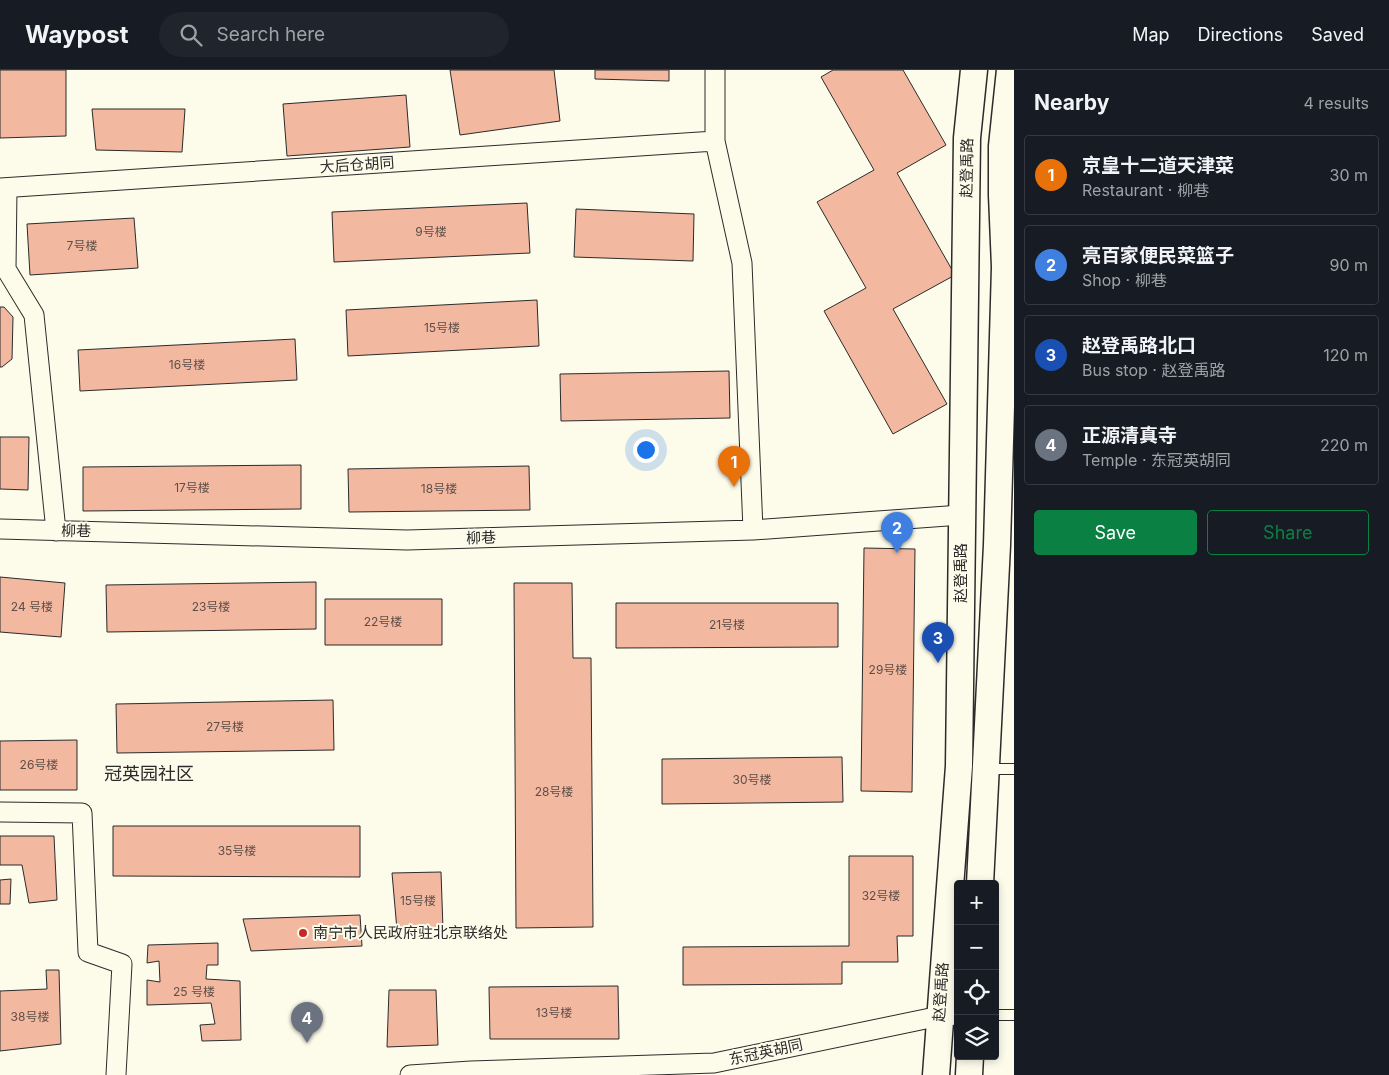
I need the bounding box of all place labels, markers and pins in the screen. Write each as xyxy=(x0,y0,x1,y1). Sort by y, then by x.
pin: 1 xyxy=(718,446,750,487)
pin: 2 xyxy=(881,512,913,553)
pin: 3 xyxy=(922,622,954,663)
place label: 南宁市人民政府驻北京联络处 xyxy=(313,923,508,942)
marker: 南宁市人民政府驻北京联络处 xyxy=(297,927,309,939)
pin: 4 xyxy=(291,1002,323,1043)

